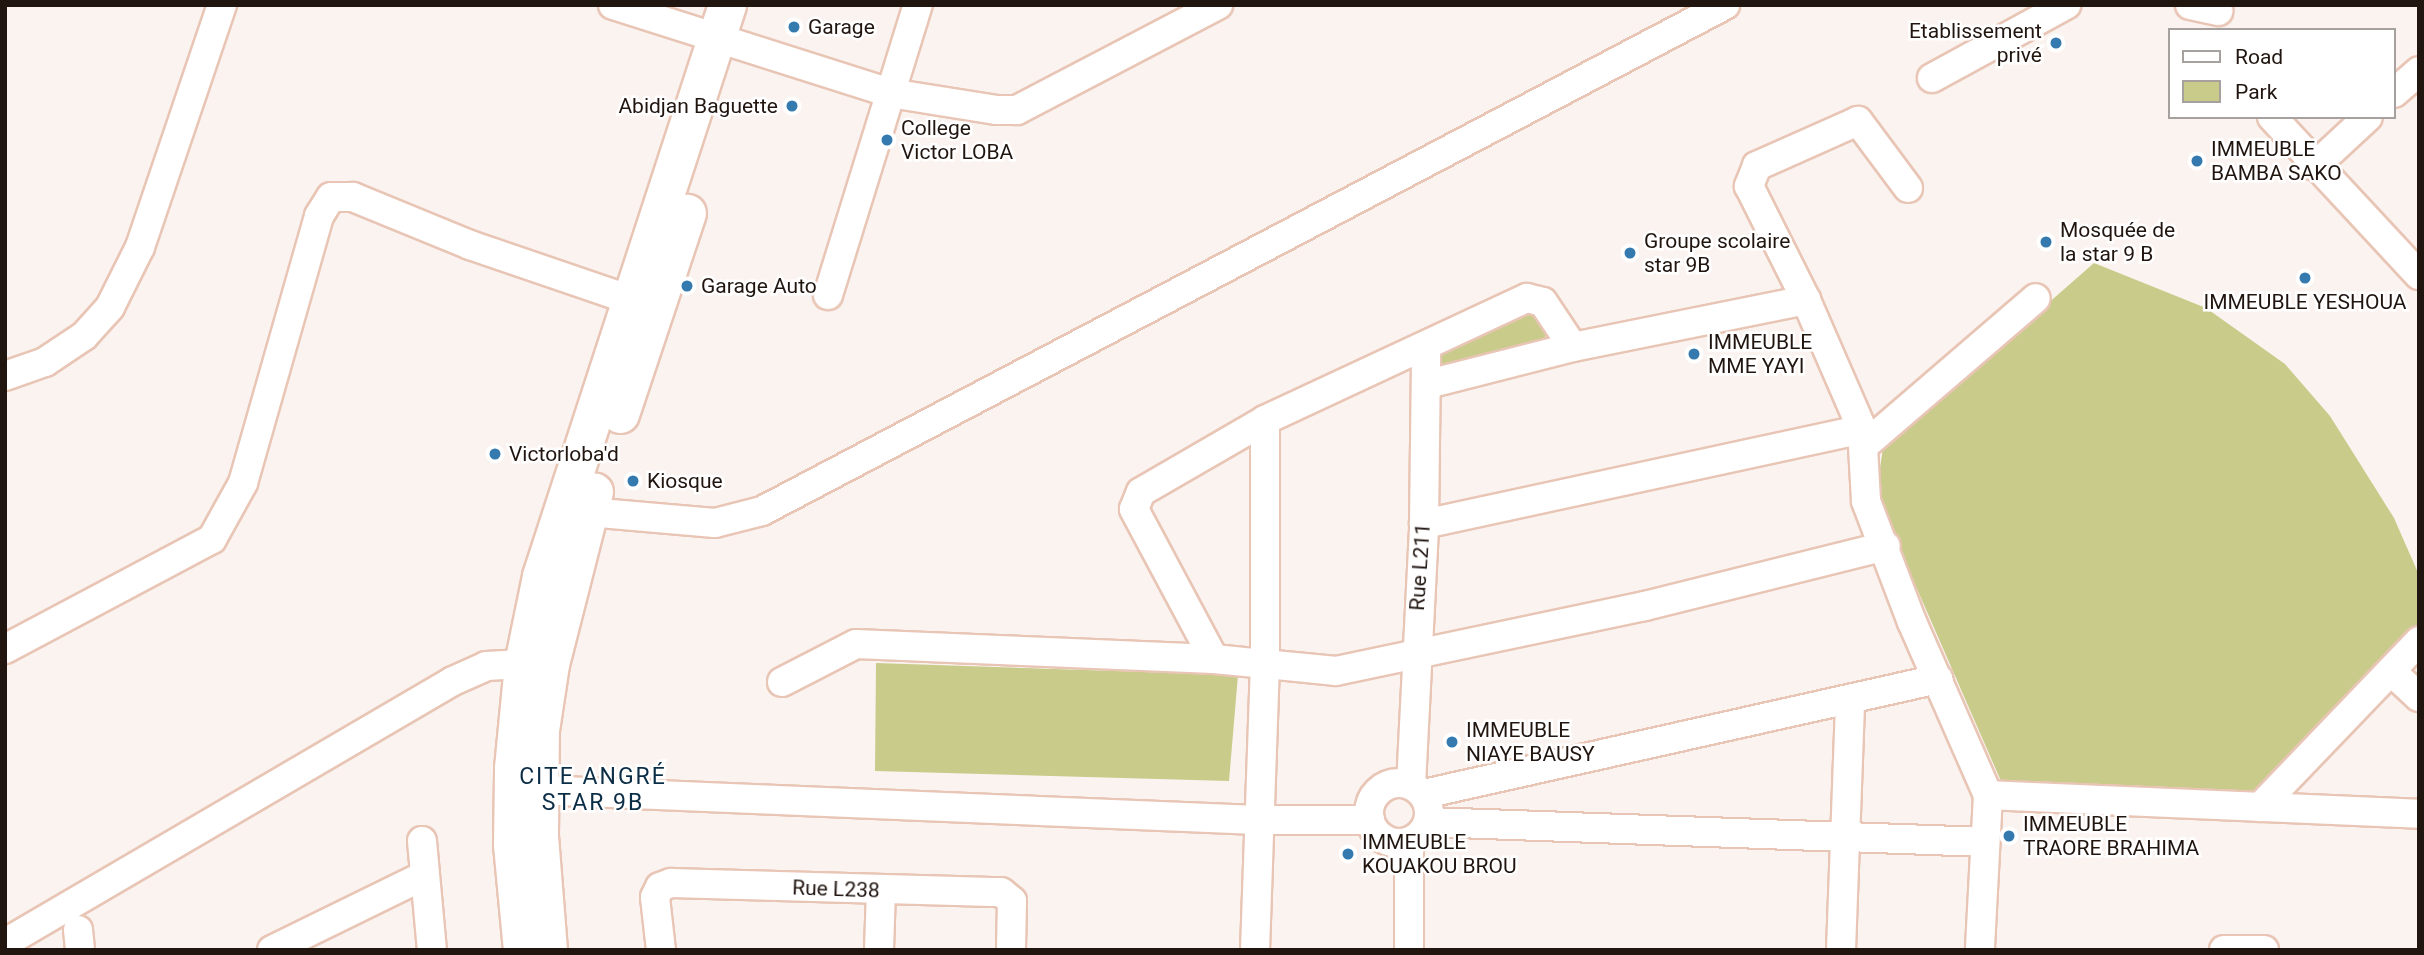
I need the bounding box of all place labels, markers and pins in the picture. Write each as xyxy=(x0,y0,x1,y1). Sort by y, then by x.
place label: Garage xyxy=(808,14,875,40)
place label: Etablissement privé xyxy=(1909,18,2042,68)
marker: Garage xyxy=(786,19,802,35)
marker: Etablissement privé xyxy=(2048,35,2064,51)
place label: Abidjan Baguette xyxy=(618,93,778,119)
marker: Abidjan Baguette xyxy=(784,98,800,114)
place label: College Victor LOBA xyxy=(901,115,1013,165)
marker: College Victor LOBA xyxy=(879,132,895,148)
place label: IMMEUBLE BAMBA SAKO xyxy=(2211,136,2342,186)
marker: IMMEUBLE BAMBA SAKO xyxy=(2189,153,2205,169)
place label: Mosquée de la star 9 B xyxy=(2060,217,2175,267)
place label: Groupe scolaire star 9B xyxy=(1644,228,1790,278)
marker: Mosquée de la star 9 B xyxy=(2038,234,2054,250)
marker: Groupe scolaire star 9B xyxy=(1622,245,1638,261)
marker: IMMEUBLE YESHOUA xyxy=(2297,270,2313,286)
place label: Garage Auto xyxy=(701,273,817,299)
marker: Garage Auto xyxy=(679,278,695,294)
place label: IMMEUBLE YESHOUA xyxy=(2203,289,2407,315)
place label: IMMEUBLE MME YAYI xyxy=(1708,329,1812,379)
marker: IMMEUBLE MME YAYI xyxy=(1686,346,1702,362)
place label: Victorloba'd xyxy=(509,441,619,467)
marker: Victorloba'd xyxy=(487,446,503,462)
place label: Kiosque xyxy=(647,468,723,494)
marker: Kiosque xyxy=(625,473,641,489)
place label: IMMEUBLE NIAYE BAUSY xyxy=(1466,717,1595,767)
marker: IMMEUBLE NIAYE BAUSY xyxy=(1444,734,1460,750)
place label: IMMEUBLE TRAORE BRAHIMA xyxy=(2023,811,2199,861)
marker: IMMEUBLE TRAORE BRAHIMA xyxy=(2001,828,2017,844)
place label: IMMEUBLE KOUAKOU BROU xyxy=(1362,829,1517,879)
marker: IMMEUBLE KOUAKOU BROU xyxy=(1340,846,1356,862)

